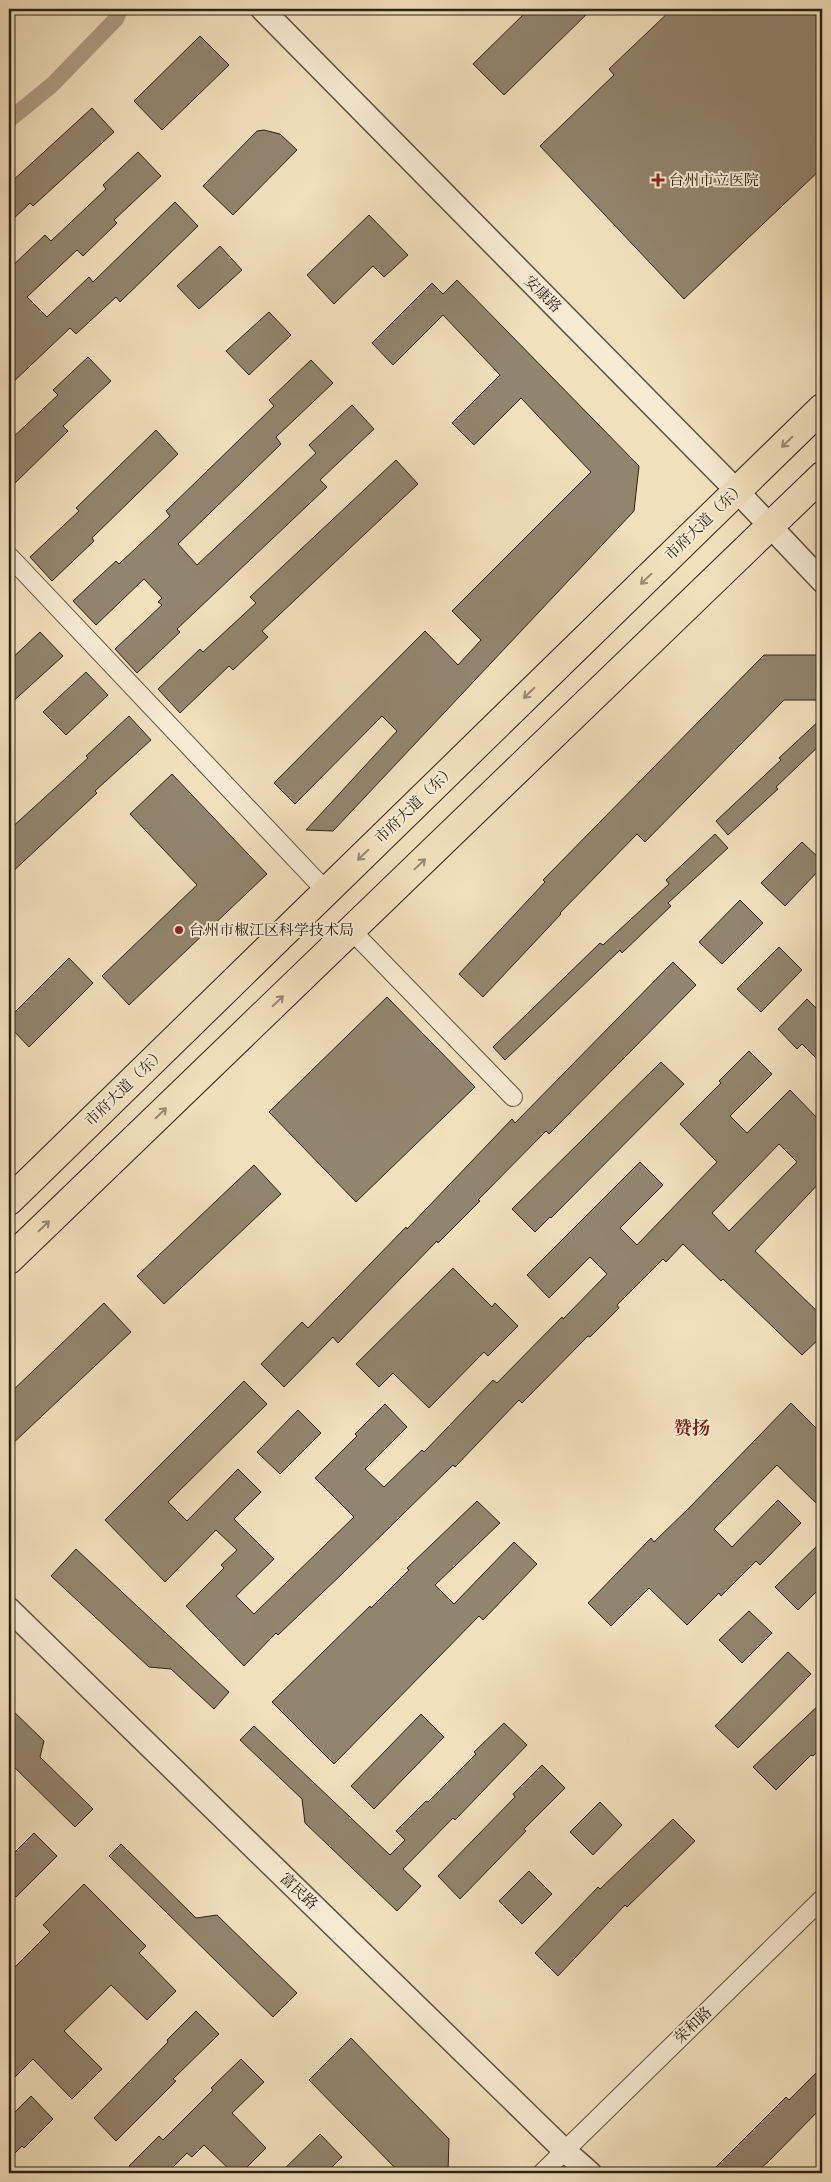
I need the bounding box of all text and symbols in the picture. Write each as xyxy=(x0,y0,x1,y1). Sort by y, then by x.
place label: 台州市立医院 xyxy=(669,171,759,192)
marker: 台州市立医院 xyxy=(651,173,665,187)
street label: 安康路 xyxy=(519,272,565,318)
one-way arrow xyxy=(781,436,794,448)
street label: 市府大道（东） xyxy=(661,478,751,566)
one-way arrow xyxy=(640,573,652,586)
one-way arrow xyxy=(523,687,536,699)
street label: 市府大道（东） xyxy=(371,761,461,849)
one-way arrow xyxy=(357,849,369,861)
one-way arrow xyxy=(414,857,426,870)
place label: 台州市椒江区科学技术局 xyxy=(189,921,354,942)
marker: 台州市椒江区科学技术局 xyxy=(173,924,185,936)
one-way arrow xyxy=(271,995,284,1007)
street label: 市府大道（东） xyxy=(81,1044,171,1132)
one-way arrow xyxy=(155,1107,167,1119)
one-way arrow xyxy=(38,1220,50,1232)
district label: 赞扬 xyxy=(674,1417,710,1442)
street label: 富民路 xyxy=(274,1869,321,1915)
street label: 荣和路 xyxy=(671,2003,718,2049)

